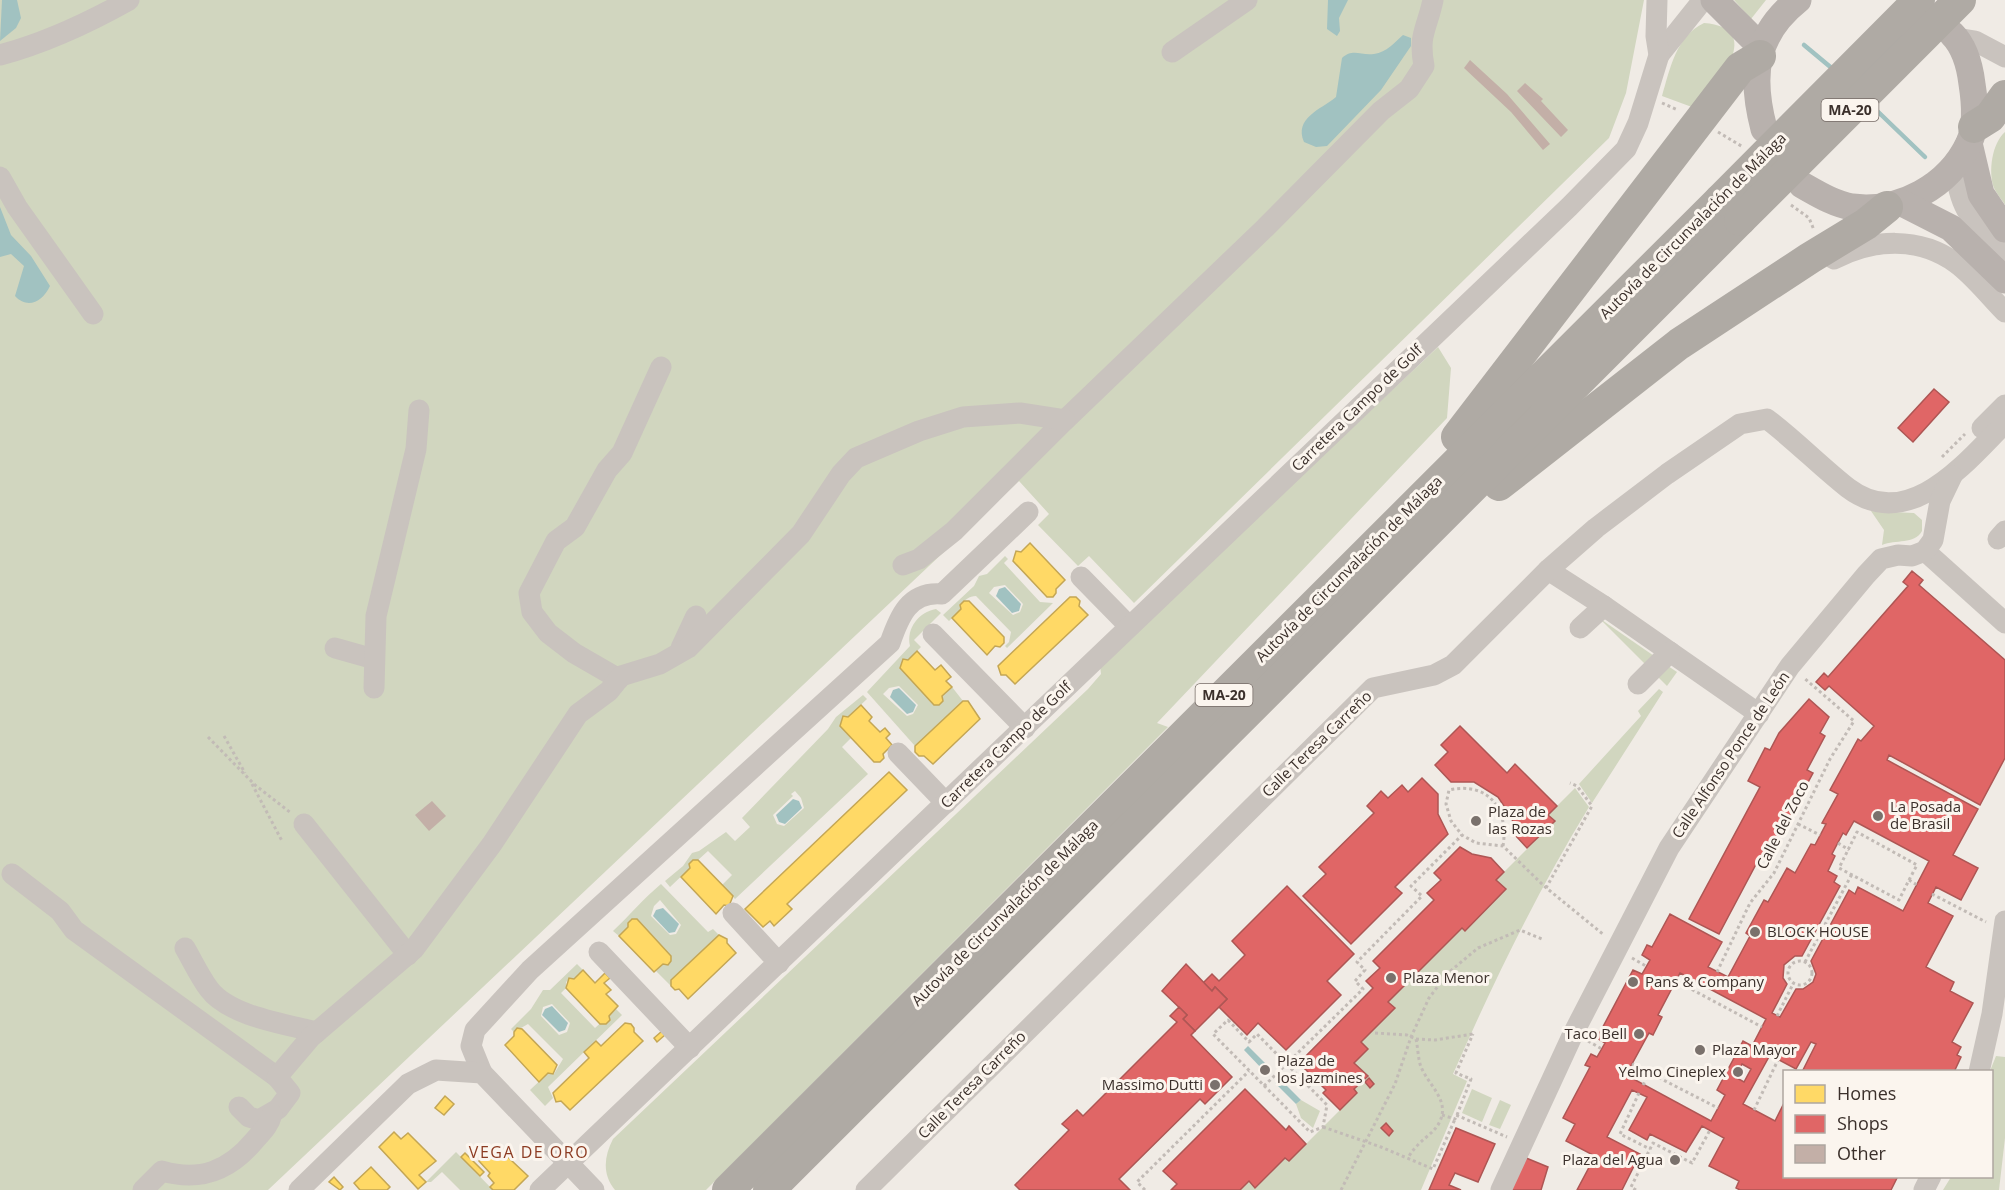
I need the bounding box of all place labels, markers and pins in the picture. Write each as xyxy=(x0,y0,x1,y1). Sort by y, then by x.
place label: La Posada de Brasil xyxy=(1890,796,1961,833)
place label: Plaza de las Rozas xyxy=(1488,801,1552,838)
marker: La Posada de Brasil xyxy=(1871,809,1885,823)
marker: Plaza de las Rozas xyxy=(1469,814,1483,828)
place label: BLOCK HOUSE xyxy=(1767,921,1869,941)
marker: BLOCK HOUSE xyxy=(1748,925,1762,939)
place label: Plaza Menor xyxy=(1403,967,1490,987)
marker: Plaza Menor xyxy=(1384,971,1398,985)
place label: Pans & Company xyxy=(1645,971,1764,991)
marker: Pans & Company xyxy=(1626,975,1640,989)
place label: Taco Bell xyxy=(1565,1023,1627,1043)
marker: Taco Bell xyxy=(1632,1027,1646,1041)
place label: Plaza Mayor xyxy=(1712,1039,1797,1059)
marker: Plaza Mayor xyxy=(1693,1043,1707,1057)
place label: Plaza de los Jazmines xyxy=(1277,1050,1363,1087)
place label: Yelmo Cineplex xyxy=(1619,1061,1726,1081)
marker: Plaza de los Jazmines xyxy=(1258,1063,1272,1077)
marker: Yelmo Cineplex xyxy=(1731,1065,1745,1079)
place label: Massimo Dutti xyxy=(1102,1074,1203,1094)
marker: Massimo Dutti xyxy=(1208,1078,1222,1092)
place label: Plaza del Agua xyxy=(1562,1149,1663,1169)
marker: Plaza del Agua xyxy=(1668,1153,1682,1167)

